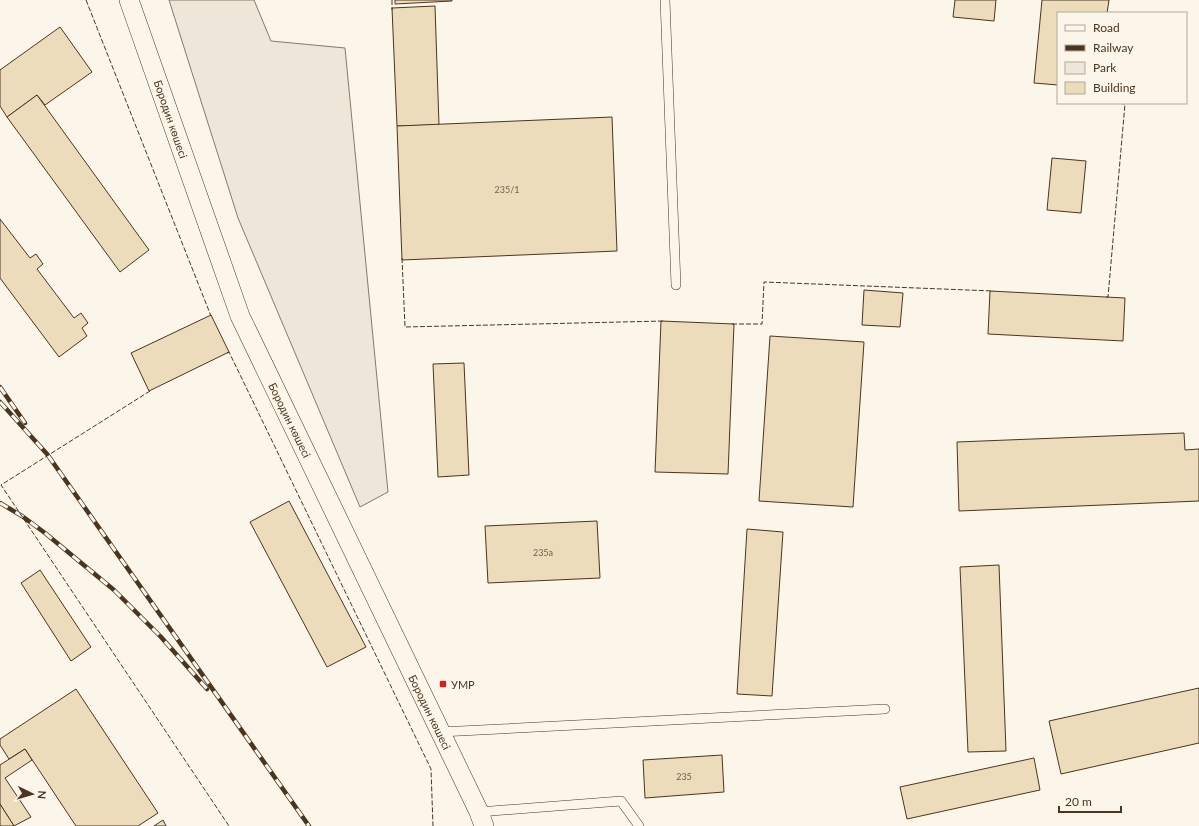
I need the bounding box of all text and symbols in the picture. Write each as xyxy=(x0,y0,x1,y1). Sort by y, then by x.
legend xyxy=(1057,12,1187,104)
text: Road xyxy=(1093,20,1120,35)
text: Railway xyxy=(1093,40,1134,55)
text: Park xyxy=(1093,60,1117,75)
street label: Бородин көшесі xyxy=(152,78,191,160)
text: Building xyxy=(1093,80,1136,95)
house number: 235/1 xyxy=(495,184,519,195)
street label: Бородин көшесі xyxy=(266,380,314,460)
house number: 235а xyxy=(533,547,553,558)
street label: Бородин көшесі xyxy=(406,672,454,752)
place label: УМР xyxy=(451,678,475,691)
marker: УМР xyxy=(438,679,448,689)
house number: 235 xyxy=(676,771,692,782)
north arrow xyxy=(12,774,52,814)
scale bar xyxy=(1059,788,1121,814)
text: N xyxy=(36,790,49,800)
text: 20 m xyxy=(1065,794,1092,809)

